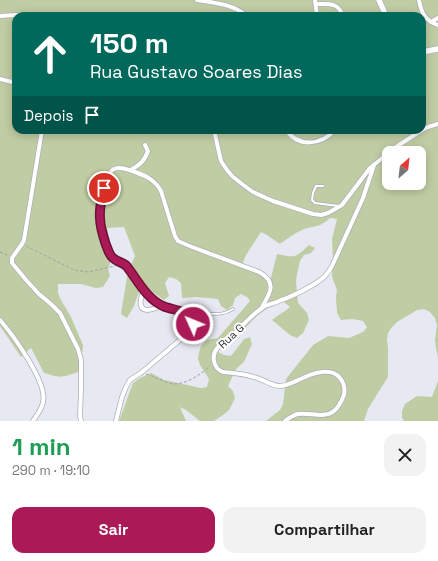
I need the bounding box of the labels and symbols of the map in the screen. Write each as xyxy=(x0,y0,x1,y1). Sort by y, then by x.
north arrow xyxy=(382,146,426,190)
pin xyxy=(87,171,121,205)
position arrow xyxy=(172,303,214,345)
street label: Rua G xyxy=(215,321,247,351)

